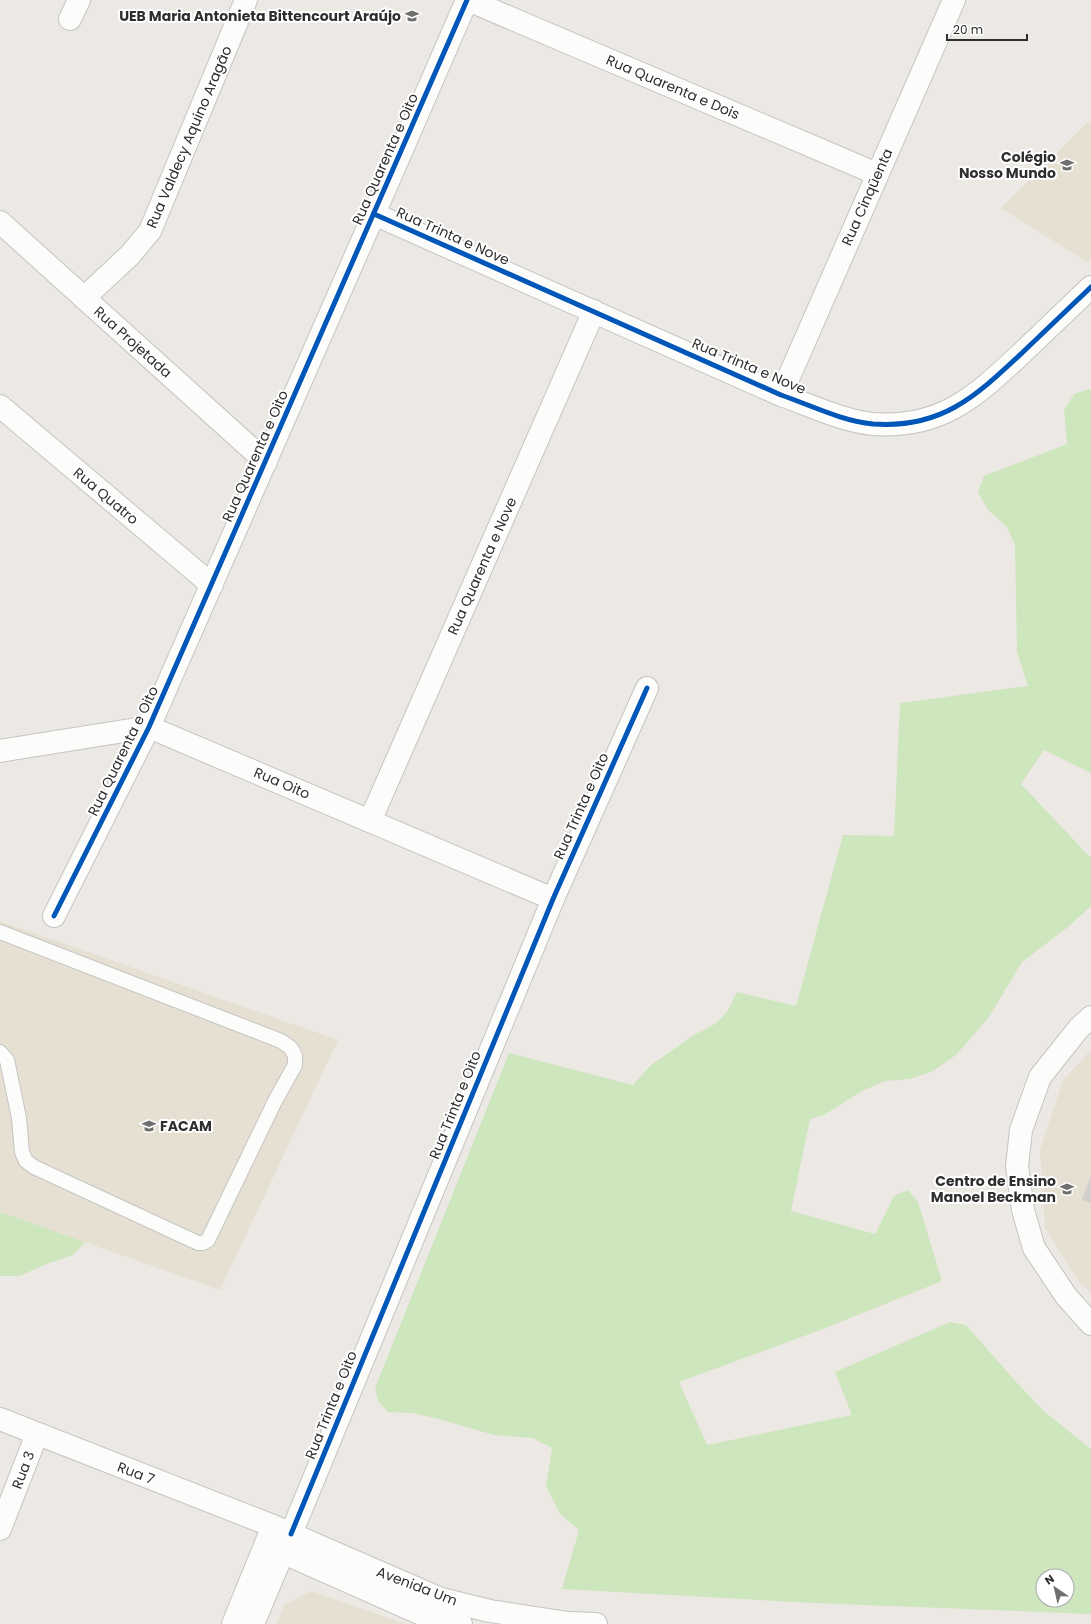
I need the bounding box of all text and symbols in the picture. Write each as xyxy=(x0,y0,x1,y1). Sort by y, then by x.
place label: UEB Maria Antonieta Bittencourt Araújo xyxy=(119,6,401,26)
school or university icon: UEB Maria Antonieta Bittencourt Araújo xyxy=(404,8,420,24)
scale bar xyxy=(947,16,1027,42)
text: 20 m xyxy=(953,21,983,38)
street label: Rua Valdecy Aquino Aragão xyxy=(141,43,237,231)
street label: Rua Quarenta e Dois xyxy=(603,50,743,124)
street label: Rua Quarenta e Oito xyxy=(347,90,423,228)
street label: Rua Cinqüenta xyxy=(837,145,897,249)
place label: Colégio Nosso Mundo xyxy=(959,147,1056,183)
school or university icon: Colégio Nosso Mundo xyxy=(1059,157,1075,173)
street label: Rua Trinta e Nove xyxy=(393,202,513,270)
street label: Rua Projetada xyxy=(90,302,176,382)
street label: Rua Trinta e Nove xyxy=(689,333,809,399)
street label: Rua Quarenta e Oito xyxy=(217,387,293,525)
street label: Rua Quatro xyxy=(69,463,143,529)
street label: Rua Quarenta e Nove xyxy=(443,494,522,638)
street label: Rua Quarenta e Oito xyxy=(83,683,163,819)
street label: Rua Trinta e Oito xyxy=(548,749,614,863)
street label: Rua Oito xyxy=(251,762,313,804)
street label: Rua Trinta e Oito xyxy=(424,1048,486,1162)
place label: FACAM xyxy=(160,1116,212,1136)
school or university icon: FACAM xyxy=(141,1118,157,1134)
place label: Centro de Ensino Manoel Beckman xyxy=(931,1171,1056,1207)
school or university icon: Centro de Ensino Manoel Beckman xyxy=(1059,1181,1075,1197)
street label: Rua Trinta e Oito xyxy=(300,1348,362,1462)
street label: Rua 3 xyxy=(7,1448,39,1492)
street label: Rua 7 xyxy=(115,1457,158,1489)
street label: Avenida Um xyxy=(374,1561,460,1611)
north arrow xyxy=(1035,1568,1075,1608)
text: N xyxy=(1042,1571,1057,1589)

